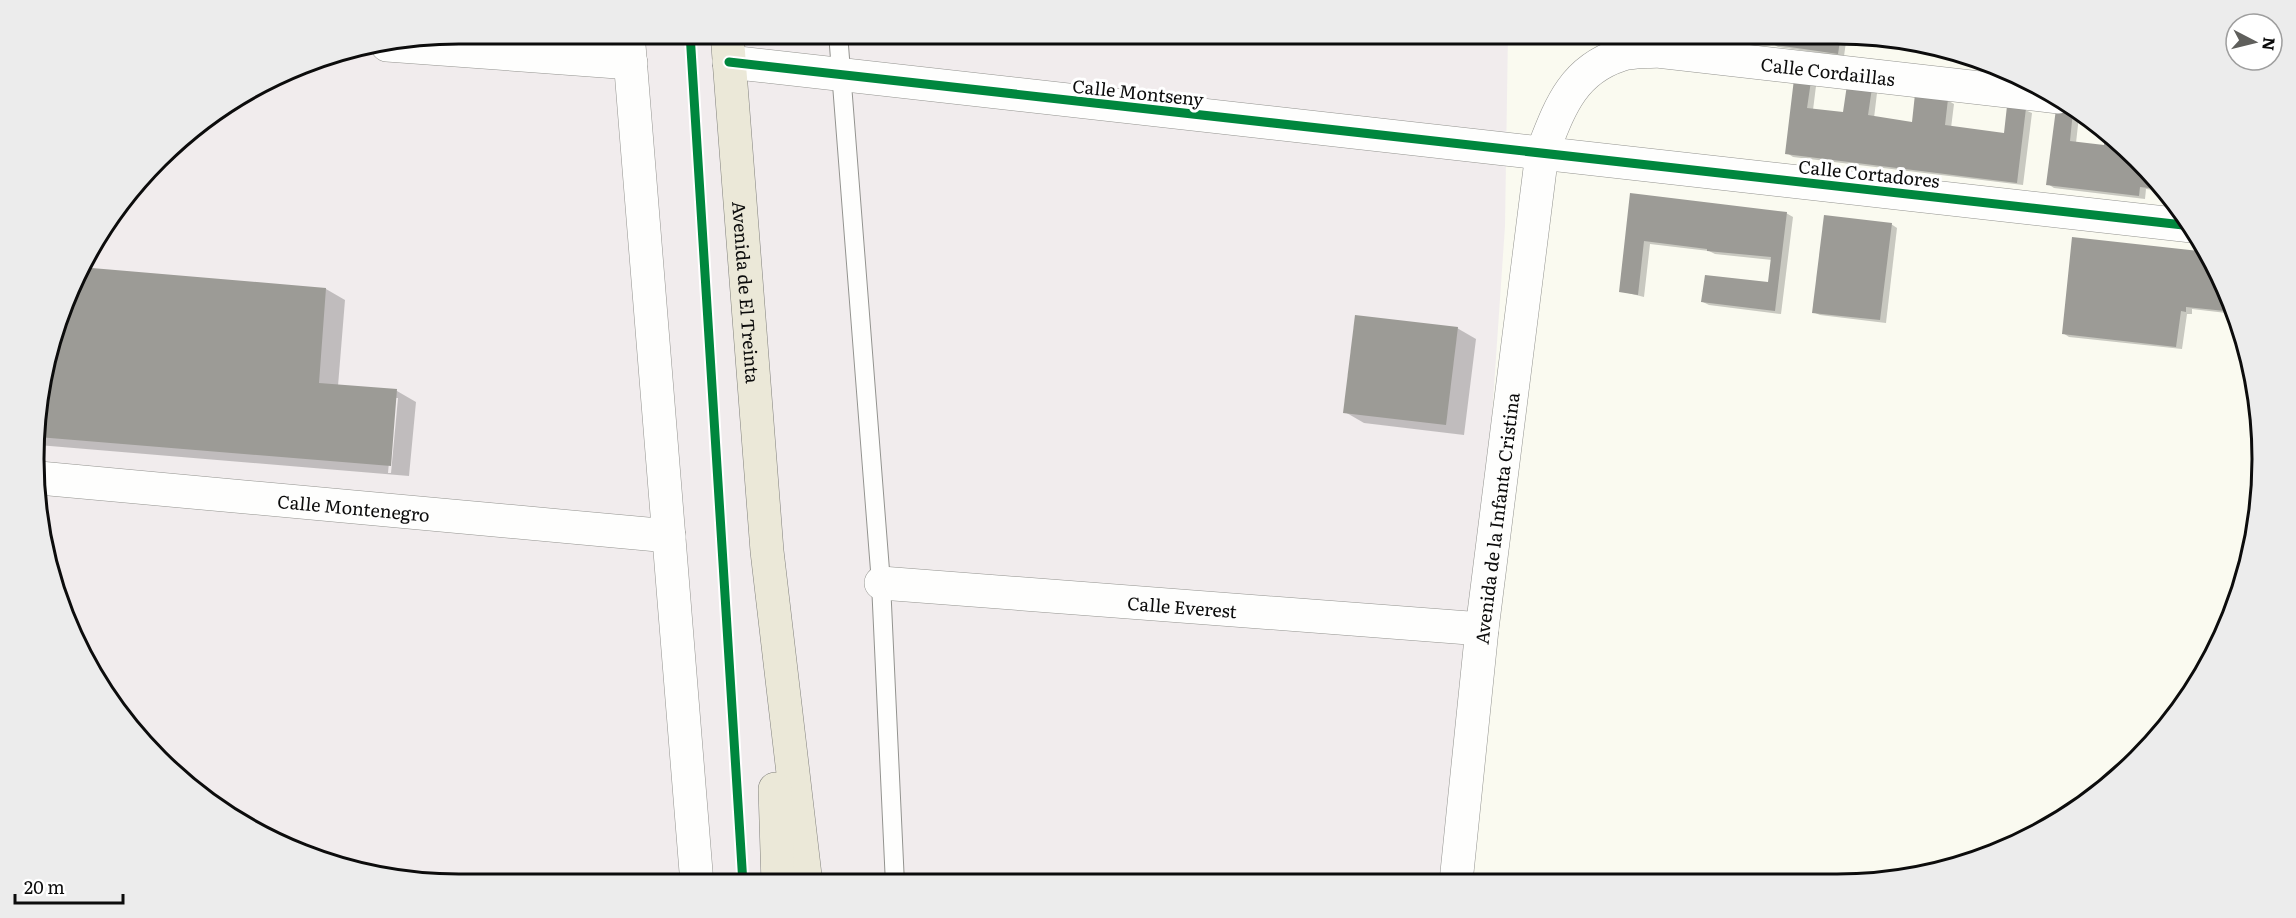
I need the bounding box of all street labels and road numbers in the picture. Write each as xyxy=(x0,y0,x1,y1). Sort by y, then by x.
street label: Calle Cordaillas xyxy=(1759,49,1896,92)
street label: Calle Montseny xyxy=(1071,72,1206,112)
street label: Calle Cortadores xyxy=(1797,152,1941,194)
street label: Avenida de El Treinta xyxy=(727,200,768,385)
street label: Avenida de la Infanta Cristina xyxy=(1467,390,1525,646)
street label: Calle Montenegro xyxy=(276,487,431,527)
street label: Calle Everest xyxy=(1126,588,1239,624)

